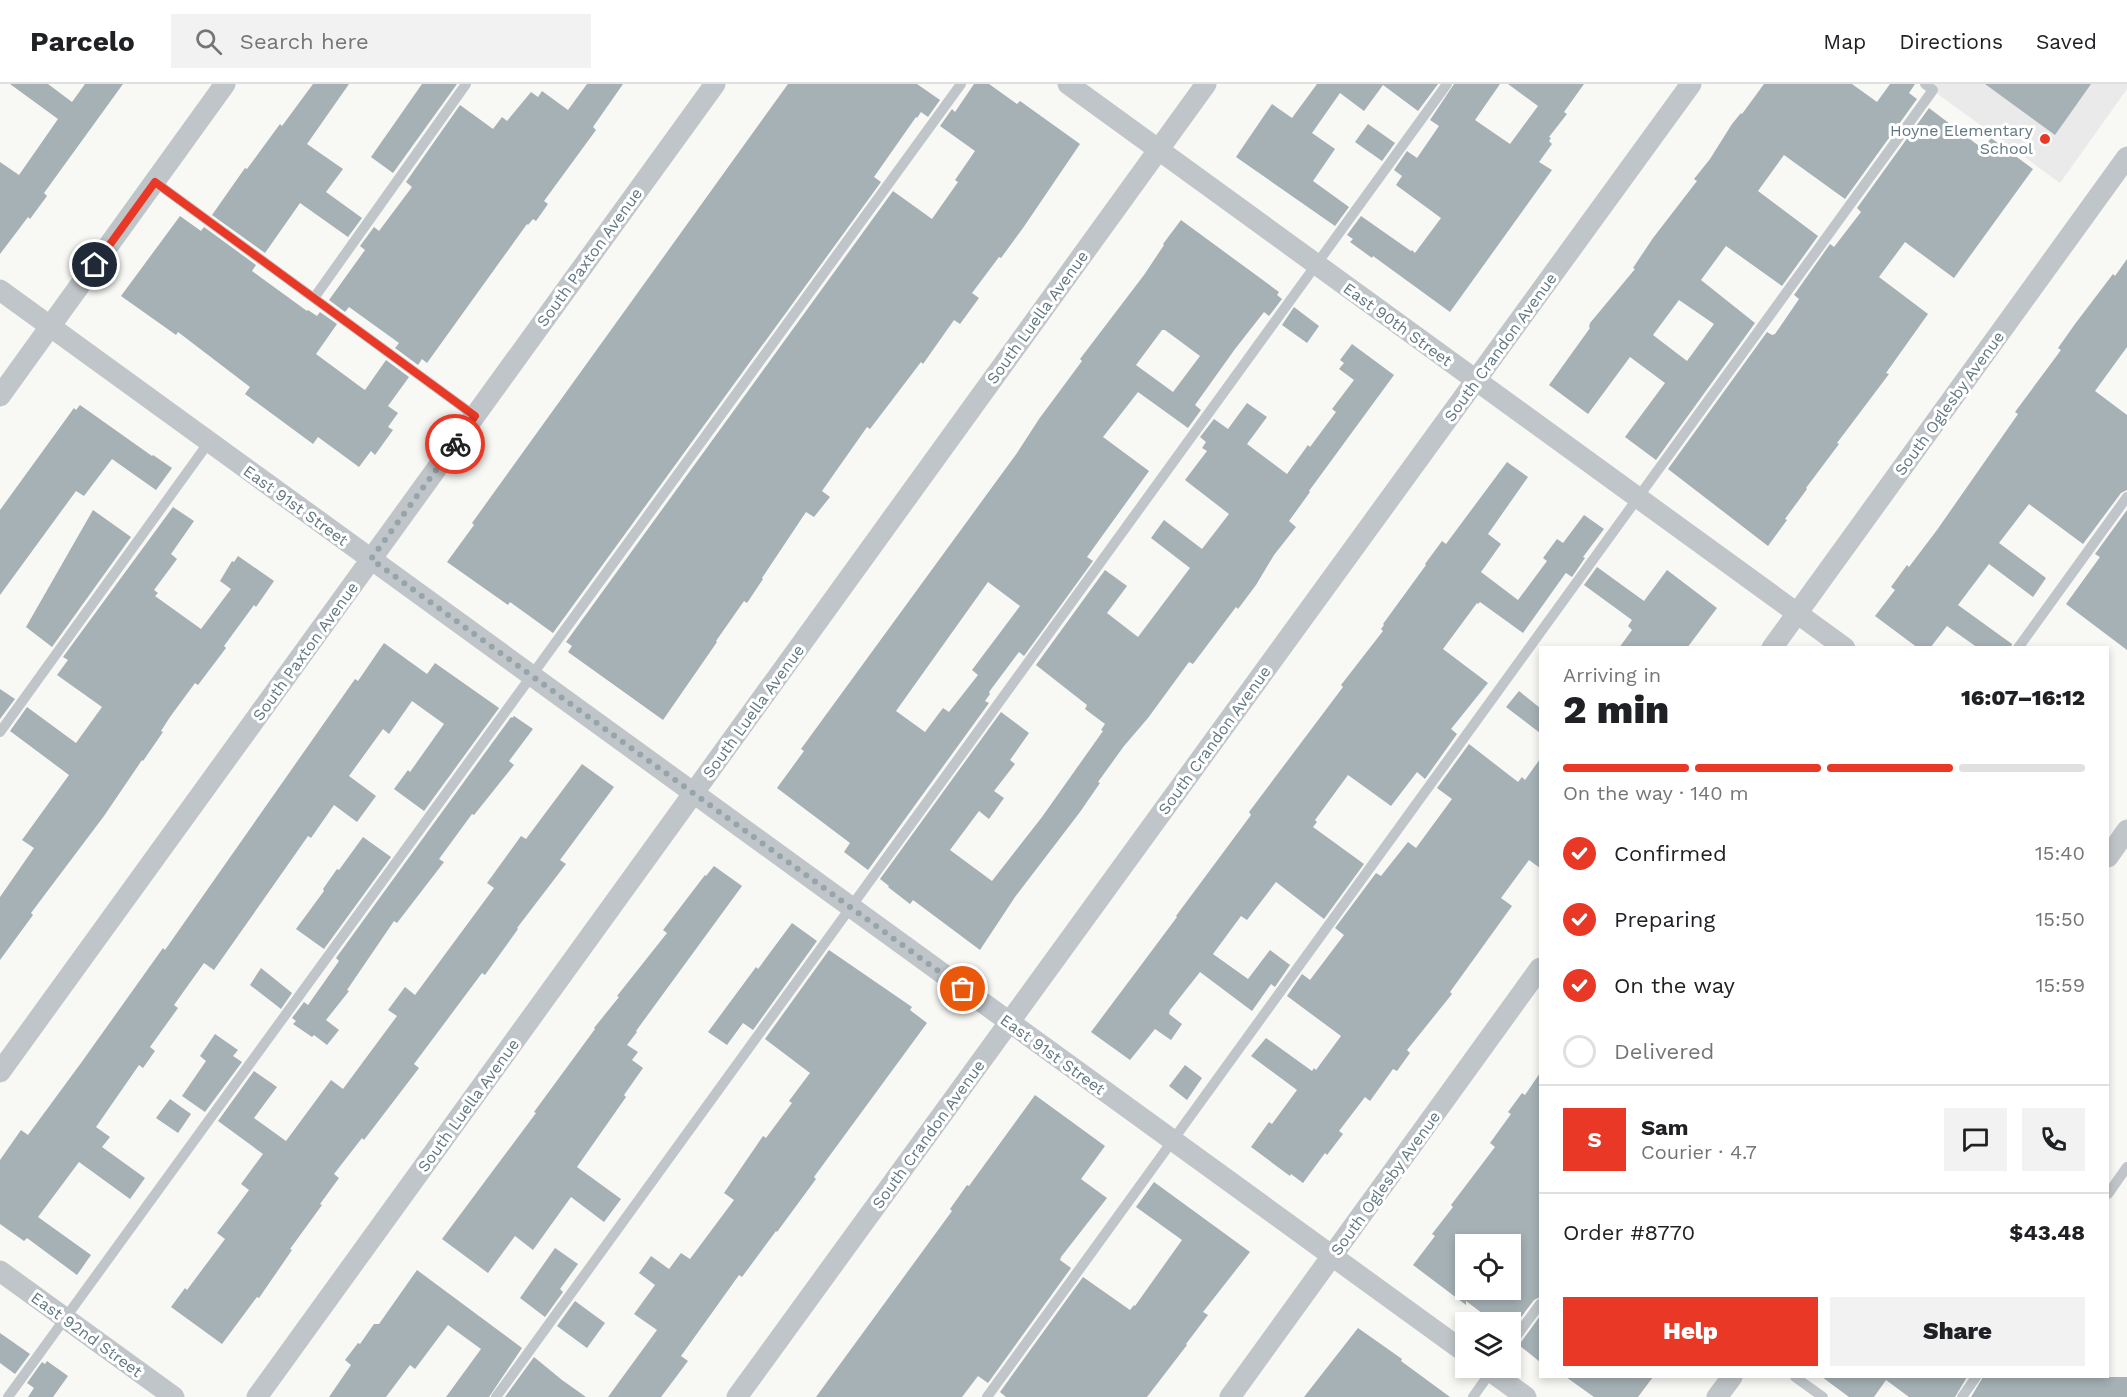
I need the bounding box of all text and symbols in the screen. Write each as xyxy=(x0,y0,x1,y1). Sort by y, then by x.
search box xyxy=(171,14,591,68)
text: Parcelo xyxy=(30,25,135,58)
icon: search xyxy=(192,25,225,58)
text: Search here xyxy=(240,29,369,54)
text: Map xyxy=(1823,29,1866,54)
text: Directions xyxy=(1899,29,2003,54)
text: Saved xyxy=(2036,29,2097,54)
place label: Hoyne Elementary School xyxy=(1890,121,2034,158)
marker: Hoyne Elementary School xyxy=(2038,132,2052,146)
street label: South Paxton Avenue xyxy=(533,184,646,330)
pin xyxy=(69,239,120,290)
street label: South Luella Avenue xyxy=(983,247,1092,388)
icon: home xyxy=(78,248,111,281)
street label: South Crandon Avenue xyxy=(1440,269,1561,425)
street label: East 90th Street xyxy=(1340,279,1456,370)
street label: South Oglesby Avenue xyxy=(1891,327,2008,479)
courier xyxy=(425,414,485,474)
icon: bike xyxy=(439,428,472,461)
street label: East 91st Street xyxy=(240,461,352,550)
street label: South Paxton Avenue xyxy=(249,578,362,724)
street label: South Luella Avenue xyxy=(699,641,808,782)
street label: South Crandon Avenue xyxy=(1154,662,1275,818)
text: Arriving in xyxy=(1563,663,1661,687)
text: 16:07–16:12 xyxy=(1961,685,2085,710)
text: 2 min xyxy=(1563,687,1669,732)
text: On the way · 140 m xyxy=(1563,781,1749,805)
icon: check xyxy=(1563,837,1596,870)
text: Confirmed xyxy=(1614,841,1727,866)
text: 15:40 xyxy=(2035,841,2085,865)
icon: check xyxy=(1563,903,1596,936)
text: Preparing xyxy=(1614,907,1715,932)
text: 15:50 xyxy=(2036,907,2085,931)
pin xyxy=(937,963,988,1014)
icon: check xyxy=(1563,969,1596,1002)
icon: bag xyxy=(946,972,979,1005)
text: On the way xyxy=(1614,973,1735,998)
text: 15:59 xyxy=(2036,973,2085,997)
street label: East 91st Street xyxy=(997,1010,1109,1099)
street label: South Luella Avenue xyxy=(414,1035,523,1176)
text: Delivered xyxy=(1614,1039,1714,1064)
street label: South Crandon Avenue xyxy=(868,1056,989,1212)
street label: South Oglesby Avenue xyxy=(1327,1107,1444,1259)
button: chat xyxy=(1944,1108,2007,1171)
button: phone xyxy=(2022,1108,2085,1171)
text: Sam xyxy=(1641,1115,1689,1140)
text: S xyxy=(1587,1127,1602,1152)
text: Courier · 4.7 xyxy=(1641,1140,1757,1164)
text: Order #8770 xyxy=(1563,1220,1695,1245)
text: $43.48 xyxy=(2009,1220,2085,1245)
map controls xyxy=(1455,1234,1521,1378)
button: locate xyxy=(1455,1234,1521,1300)
street label: East 92nd Street xyxy=(27,1288,146,1381)
button: Help xyxy=(1563,1297,1818,1366)
button: Share xyxy=(1830,1297,2085,1366)
button: layers xyxy=(1455,1312,1521,1378)

